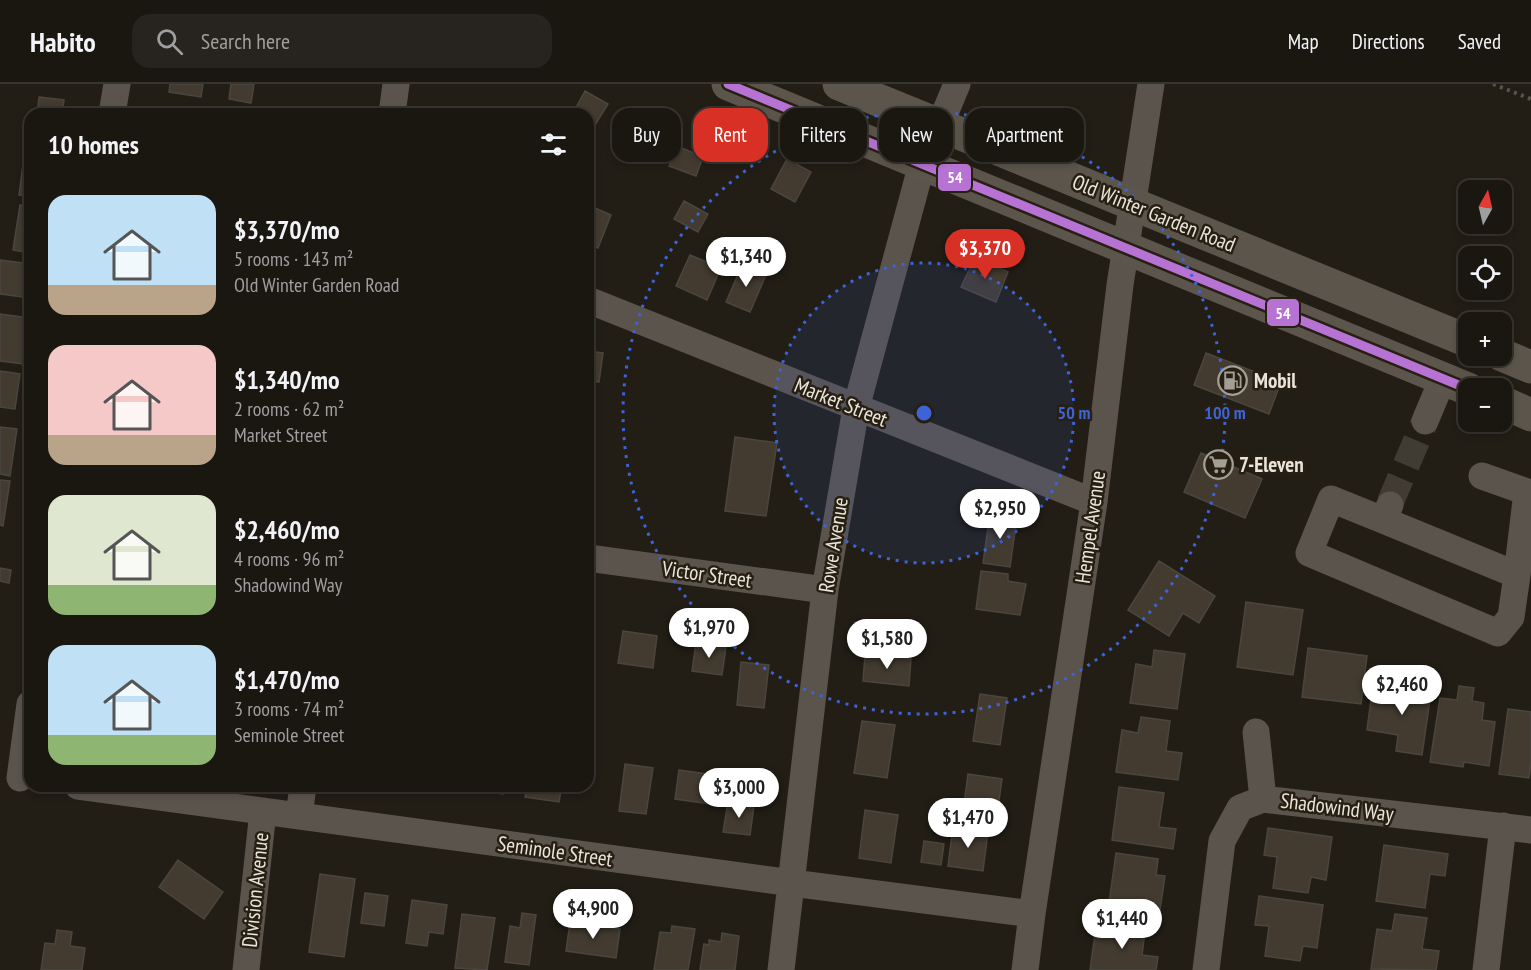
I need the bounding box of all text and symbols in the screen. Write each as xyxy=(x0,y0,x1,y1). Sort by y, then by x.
search box xyxy=(132,14,552,68)
text: Habito xyxy=(30,23,96,60)
icon: search xyxy=(153,25,186,58)
text: Search here xyxy=(201,27,290,55)
text: Map xyxy=(1288,28,1319,55)
text: Directions xyxy=(1352,28,1425,55)
text: Saved xyxy=(1458,28,1501,55)
chip: Buy xyxy=(612,108,681,162)
chip: Rent xyxy=(693,108,768,162)
chip: Filters xyxy=(780,108,867,162)
chip: New xyxy=(879,108,953,162)
chip: Apartment xyxy=(965,108,1084,162)
text: 10 homes xyxy=(48,128,139,161)
icon: filters xyxy=(537,128,570,161)
line badge: 54 xyxy=(937,163,972,192)
text: 54 xyxy=(947,167,963,187)
street label: Old Winter Garden Road xyxy=(1068,168,1240,258)
north arrow xyxy=(1458,180,1512,234)
map controls xyxy=(1458,180,1512,432)
text: $3,370/mo xyxy=(234,213,340,246)
icon: home xyxy=(96,219,168,291)
pin: $3,370 xyxy=(936,229,1034,280)
text: $3,370 xyxy=(959,235,1011,261)
pin: $1,340 xyxy=(697,237,795,288)
text: $1,340 xyxy=(720,243,772,269)
text: 5 rooms · 143 m² xyxy=(234,246,353,272)
button: locate xyxy=(1458,246,1512,300)
text: Old Winter Garden Road xyxy=(234,272,399,298)
line badge: 54 xyxy=(1266,298,1300,327)
text: 54 xyxy=(1275,303,1291,323)
button: + xyxy=(1458,312,1512,366)
text: $1,340/mo xyxy=(234,363,340,396)
fuel station icon: Mobil xyxy=(1217,364,1249,396)
place label: Mobil xyxy=(1254,367,1297,394)
icon: home xyxy=(96,369,168,441)
street label: Market Street xyxy=(791,371,892,433)
button: − xyxy=(1458,378,1512,432)
text: 2 rooms · 62 m² xyxy=(234,396,344,422)
text: 50 m xyxy=(1058,401,1090,424)
text: 100 m xyxy=(1204,401,1246,424)
centre of rings xyxy=(914,403,934,423)
text: Market Street xyxy=(234,422,327,448)
supermarket icon: 7-Eleven xyxy=(1202,448,1234,480)
place label: 7-Eleven xyxy=(1239,451,1304,478)
street label: Hempel Avenue xyxy=(1069,469,1111,585)
pin: $2,950 xyxy=(951,489,1049,540)
street label: Rowe Avenue xyxy=(812,495,854,595)
text: $2,950 xyxy=(974,495,1026,521)
text: $2,460/mo xyxy=(234,513,340,546)
icon: home xyxy=(96,519,168,591)
text: 4 rooms · 96 m² xyxy=(234,546,344,572)
street label: Victor Street xyxy=(660,554,754,594)
text: Shadowind Way xyxy=(234,572,342,598)
pin: $1,970 xyxy=(660,608,758,659)
text: $1,970 xyxy=(683,614,735,640)
pin: $1,580 xyxy=(838,619,936,670)
text: $1,580 xyxy=(861,625,913,651)
text: $1,470/mo xyxy=(234,663,340,696)
pin: $2,460 xyxy=(1353,665,1451,716)
icon: home xyxy=(96,669,168,741)
text: $2,460 xyxy=(1376,671,1428,697)
text: 3 rooms · 74 m² xyxy=(234,696,344,722)
text: Seminole Street xyxy=(234,722,344,748)
pin: $3,000 xyxy=(690,768,788,819)
text: $3,000 xyxy=(713,774,765,800)
street label: Shadowind Way xyxy=(1279,787,1395,827)
pin: $1,470 xyxy=(919,798,1017,849)
text: $1,470 xyxy=(942,804,994,830)
street label: Seminole Street xyxy=(496,830,614,872)
street label: Division Avenue xyxy=(236,831,274,949)
pin: $4,900 xyxy=(544,889,642,940)
text: $4,900 xyxy=(567,895,619,921)
pin: $1,440 xyxy=(1073,899,1171,950)
text: $1,440 xyxy=(1096,905,1148,931)

